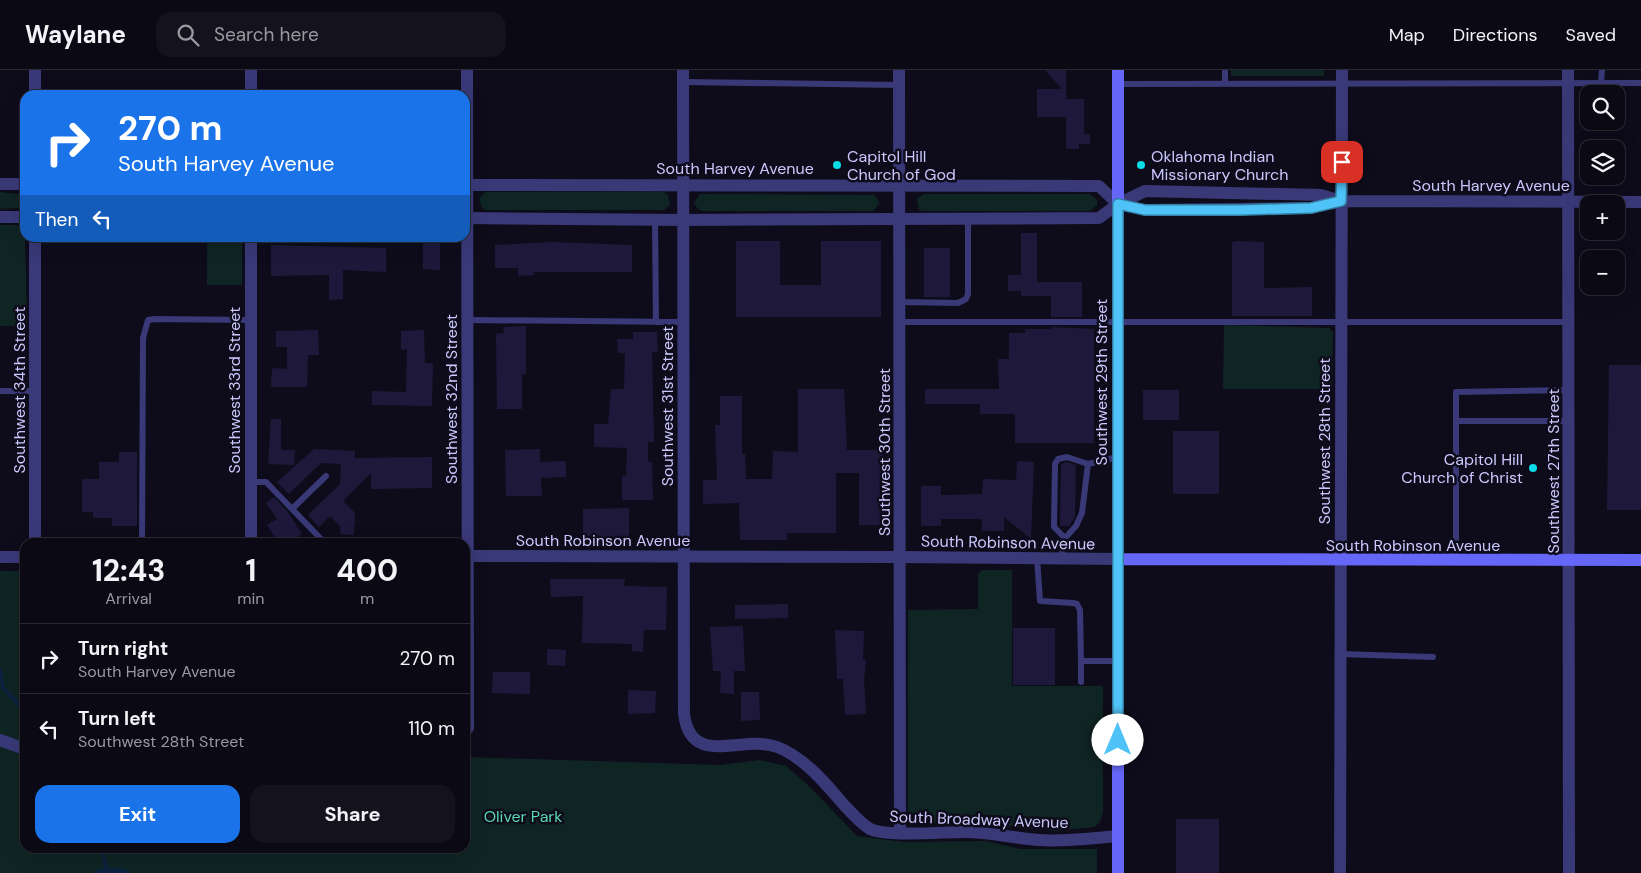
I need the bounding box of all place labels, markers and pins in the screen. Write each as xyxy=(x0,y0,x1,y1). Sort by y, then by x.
pin xyxy=(1321,141,1363,183)
place label: Capitol Hill Church of God xyxy=(847,146,956,185)
place label: Oklahoma Indian Missionary Church xyxy=(1151,146,1288,185)
marker: Capitol Hill Church of God xyxy=(831,159,843,171)
marker: Oklahoma Indian Missionary Church xyxy=(1135,159,1147,171)
place label: Capitol Hill Church of Christ xyxy=(1401,449,1523,488)
marker: Capitol Hill Church of Christ xyxy=(1527,462,1539,474)

